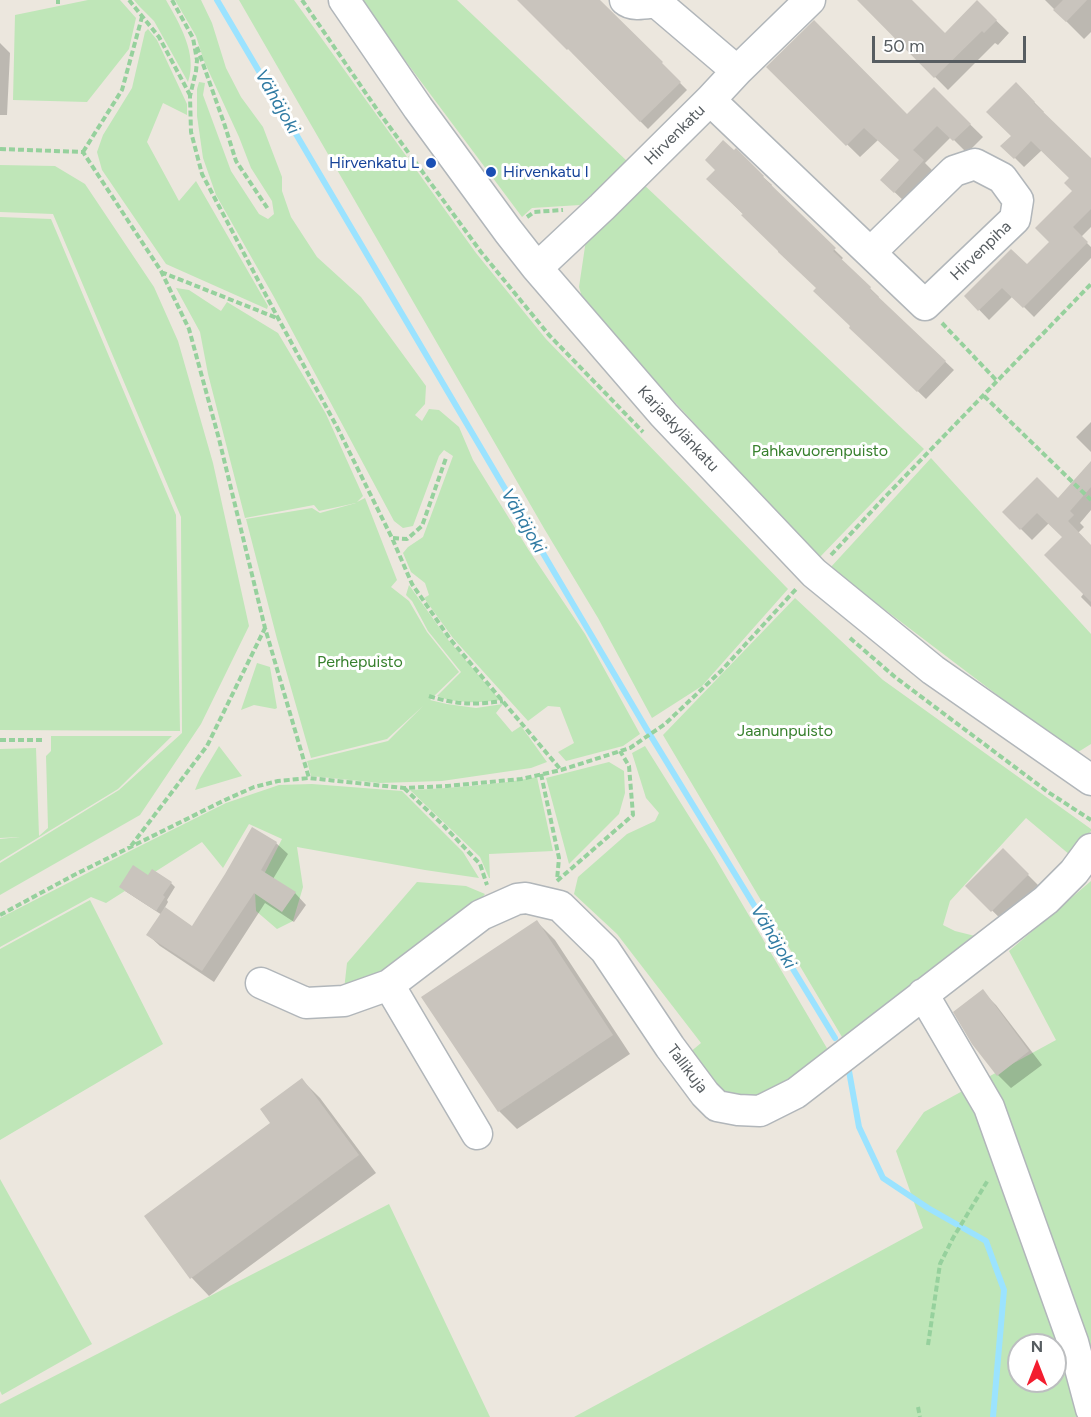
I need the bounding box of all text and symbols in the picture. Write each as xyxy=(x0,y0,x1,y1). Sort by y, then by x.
scale bar xyxy=(875,24,1030,62)
text: 50 m xyxy=(883,35,925,57)
water label: Vähäjoki xyxy=(250,66,304,138)
street label: Hirvenkatu xyxy=(641,101,709,169)
place label: Hirvenkatu L xyxy=(329,153,419,173)
marker: Hirvenkatu L xyxy=(424,156,438,170)
place label: Hirvenkatu I xyxy=(503,162,589,182)
marker: Hirvenkatu I xyxy=(484,165,498,179)
street label: Hirvenpiha xyxy=(947,217,1015,285)
street label: Karjaskylänkatu xyxy=(633,382,723,476)
park label: Pahkavuorenpuisto xyxy=(752,441,888,461)
water label: Vähäjoki xyxy=(496,485,550,557)
park label: Perhepuisto xyxy=(317,652,403,672)
park label: Jaanunpuisto xyxy=(737,721,833,741)
water label: Vähäjoki xyxy=(745,901,801,973)
street label: Tallikuja xyxy=(663,1041,711,1097)
north arrow xyxy=(1007,1333,1067,1393)
text: N xyxy=(1031,1337,1043,1356)

